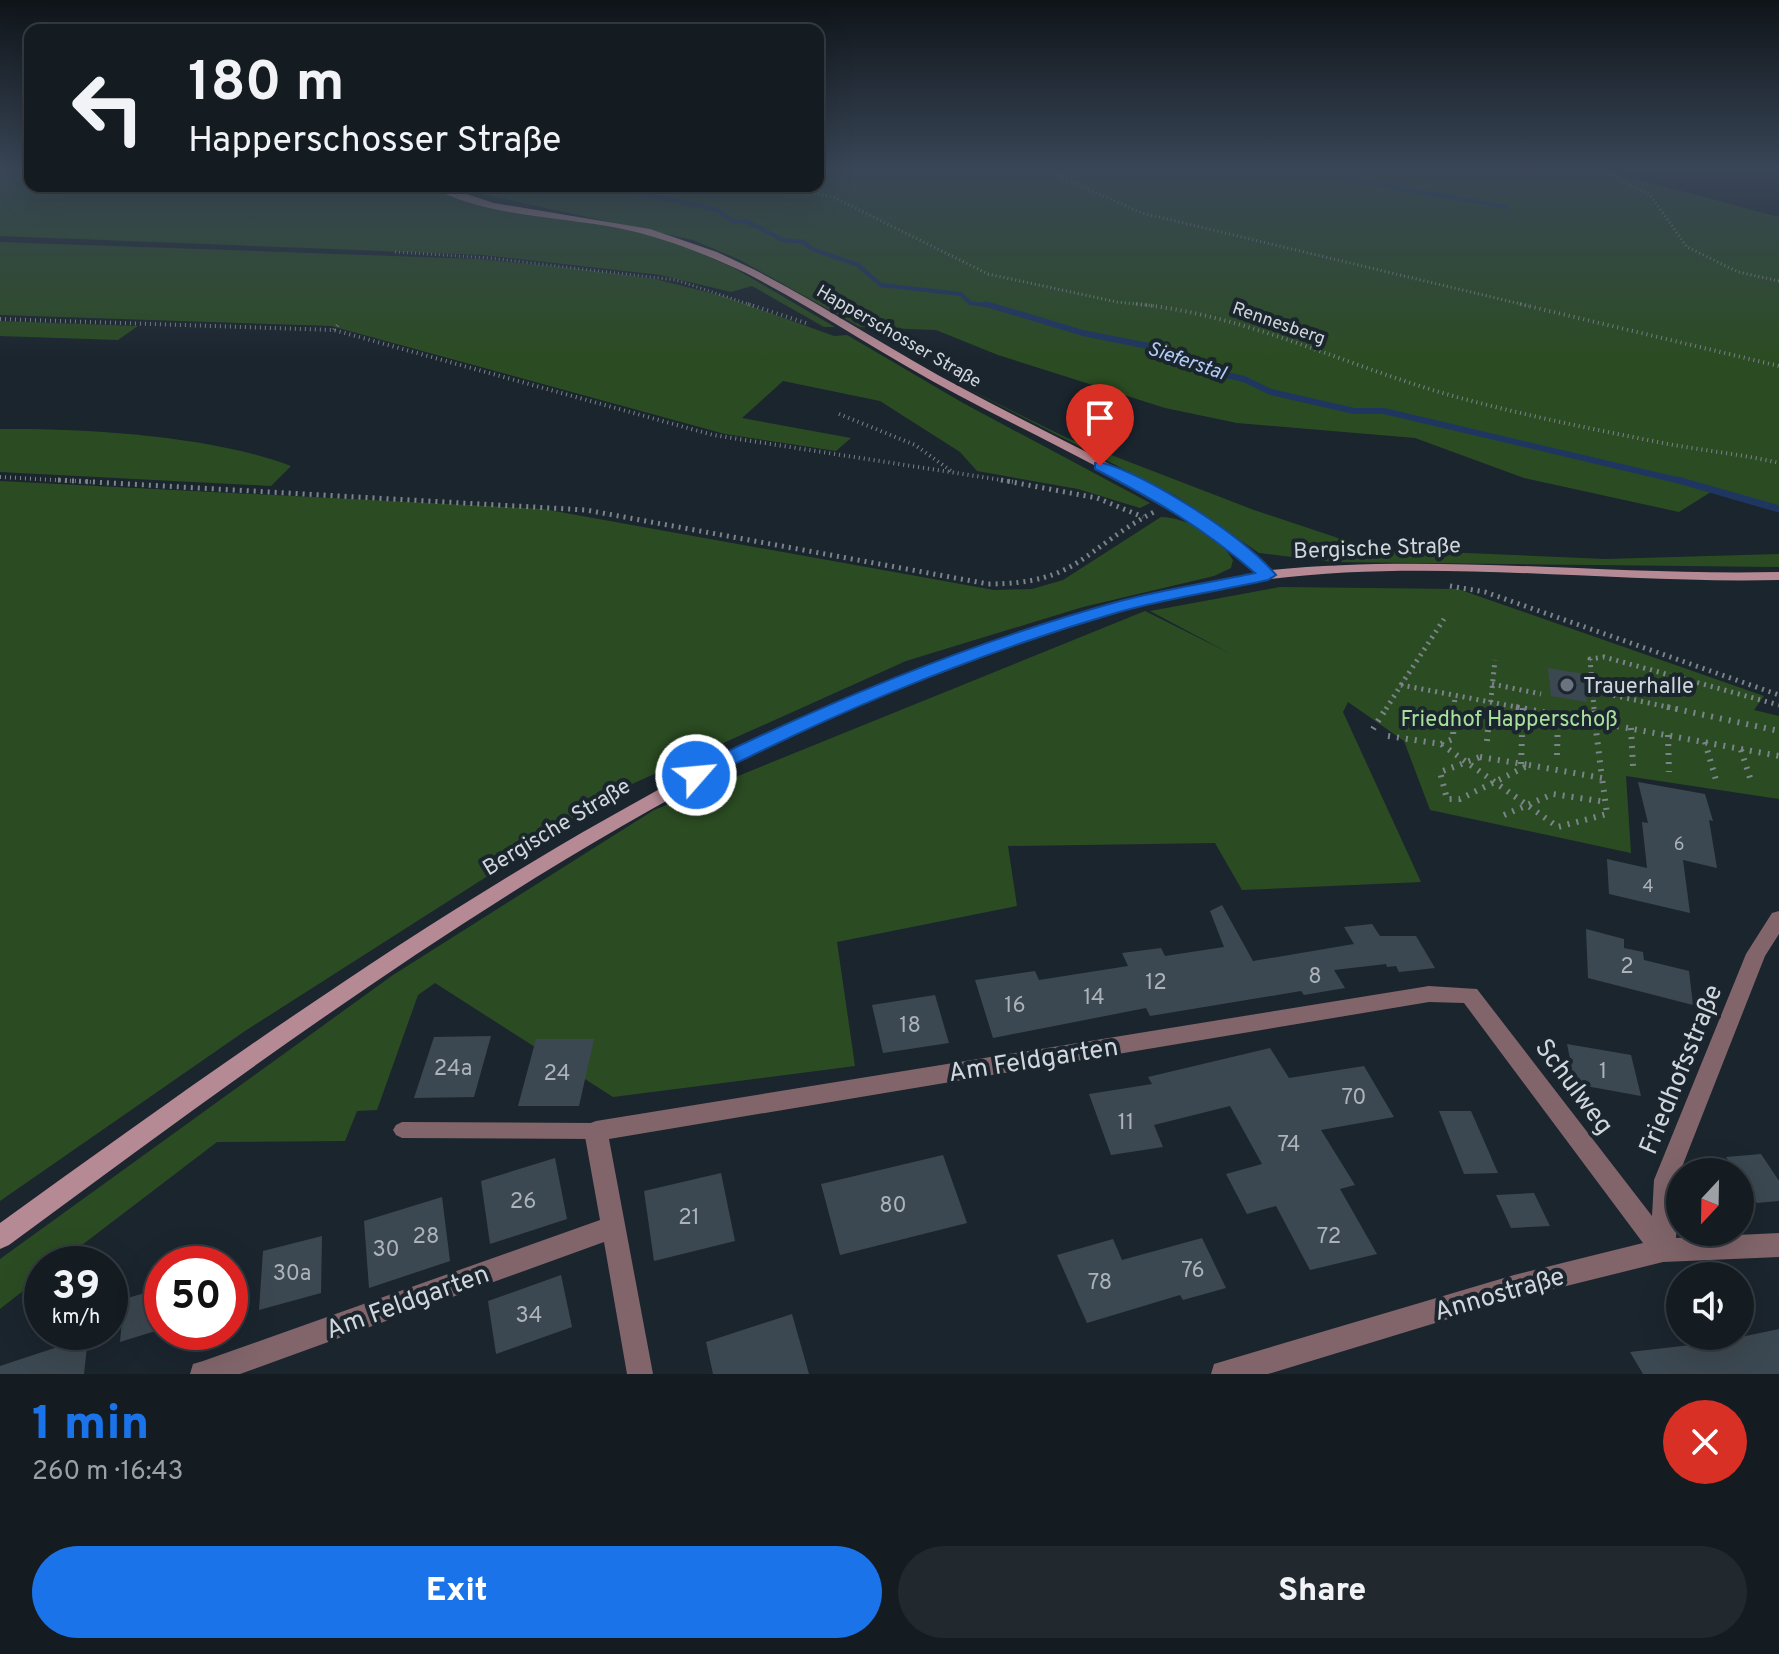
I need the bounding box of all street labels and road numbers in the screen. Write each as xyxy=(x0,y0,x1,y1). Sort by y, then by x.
street label: Happerschosser Straße xyxy=(812,281,985,394)
street label: Rennesberg xyxy=(1229,298,1328,351)
street label: Bergische Straße xyxy=(1293,533,1461,566)
street label: Bergische Straße xyxy=(479,773,636,883)
street label: Friedhofsstraße xyxy=(1633,980,1731,1160)
street label: Am Feldgarten xyxy=(946,1032,1121,1091)
street label: Schulweg xyxy=(1526,1033,1620,1142)
street label: Am Feldgarten xyxy=(322,1259,494,1348)
street label: Annostraße xyxy=(1431,1261,1569,1330)

